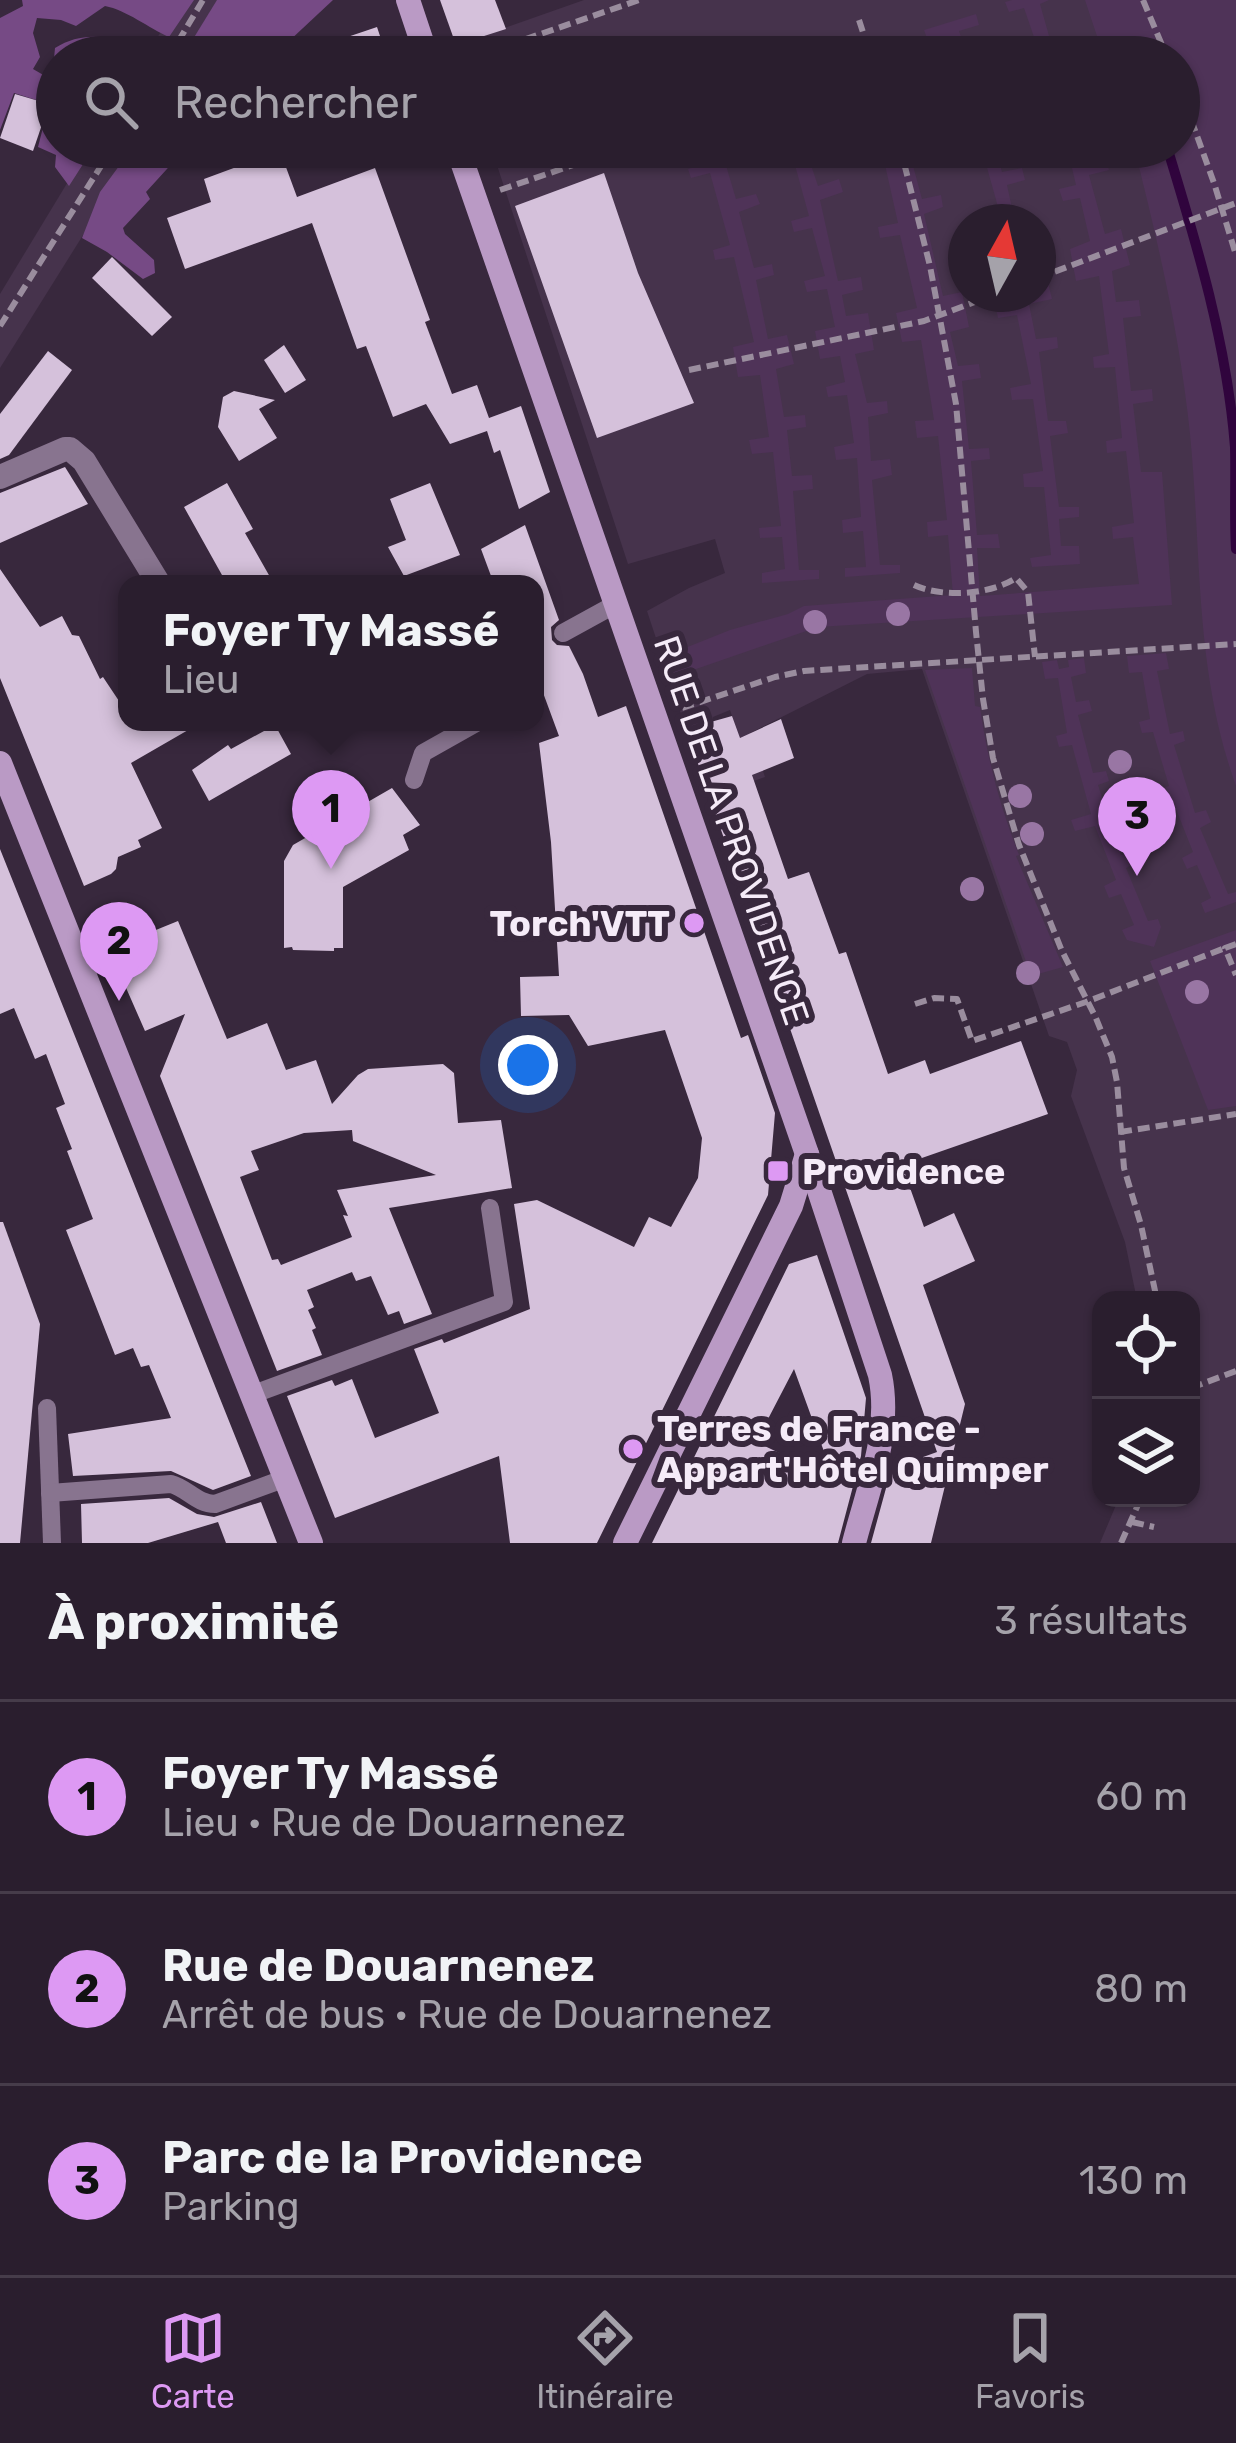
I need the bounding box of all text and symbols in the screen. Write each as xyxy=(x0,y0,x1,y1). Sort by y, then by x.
search box xyxy=(36,36,1200,168)
icon: search xyxy=(78,69,144,135)
text: Rechercher xyxy=(174,76,417,129)
north arrow xyxy=(948,204,1056,312)
popup xyxy=(118,575,544,731)
text: Foyer Ty Massé xyxy=(163,604,499,657)
street label: RUE DE LA PROVIDENCE xyxy=(645,630,818,1030)
text: Lieu xyxy=(163,657,239,703)
pin: 1 xyxy=(292,770,370,869)
pin: 3 xyxy=(1098,777,1176,876)
pin: 2 xyxy=(80,902,158,1001)
place label: Torch'VTT xyxy=(489,902,670,945)
marker: Torch'VTT xyxy=(681,910,707,936)
your location xyxy=(498,1035,558,1095)
place label: Providence xyxy=(802,1150,1005,1193)
marker: Providence xyxy=(765,1158,791,1184)
map controls xyxy=(1092,1291,1200,1507)
button: locate xyxy=(1092,1291,1200,1399)
button: layers xyxy=(1092,1399,1200,1507)
place label: Terres de France - Appart'Hôtel Quimper xyxy=(657,1407,1049,1491)
marker: Terres de France - Appart'Hôtel Quimper xyxy=(620,1436,646,1462)
text: À proximité xyxy=(48,1591,339,1652)
text: 3 résultats xyxy=(994,1598,1188,1644)
text: Foyer Ty Massé xyxy=(162,1747,499,1800)
text: 1 xyxy=(77,1774,97,1820)
text: 60 m xyxy=(1095,1774,1188,1820)
text: Lieu · Rue de Douarnenez xyxy=(162,1800,626,1846)
text: Rue de Douarnenez xyxy=(162,1939,595,1992)
text: 2 xyxy=(74,1966,100,2012)
text: 80 m xyxy=(1094,1966,1188,2012)
text: Arrêt de bus · Rue de Douarnenez xyxy=(162,1992,772,2038)
text: Parc de la Providence xyxy=(162,2131,643,2184)
text: 3 xyxy=(74,2158,100,2204)
text: 130 m xyxy=(1079,2158,1188,2204)
text: Parking xyxy=(162,2184,300,2230)
tab: Carte xyxy=(151,2305,235,2416)
tab: Itinéraire xyxy=(536,2305,674,2416)
tab: Favoris xyxy=(975,2305,1085,2416)

